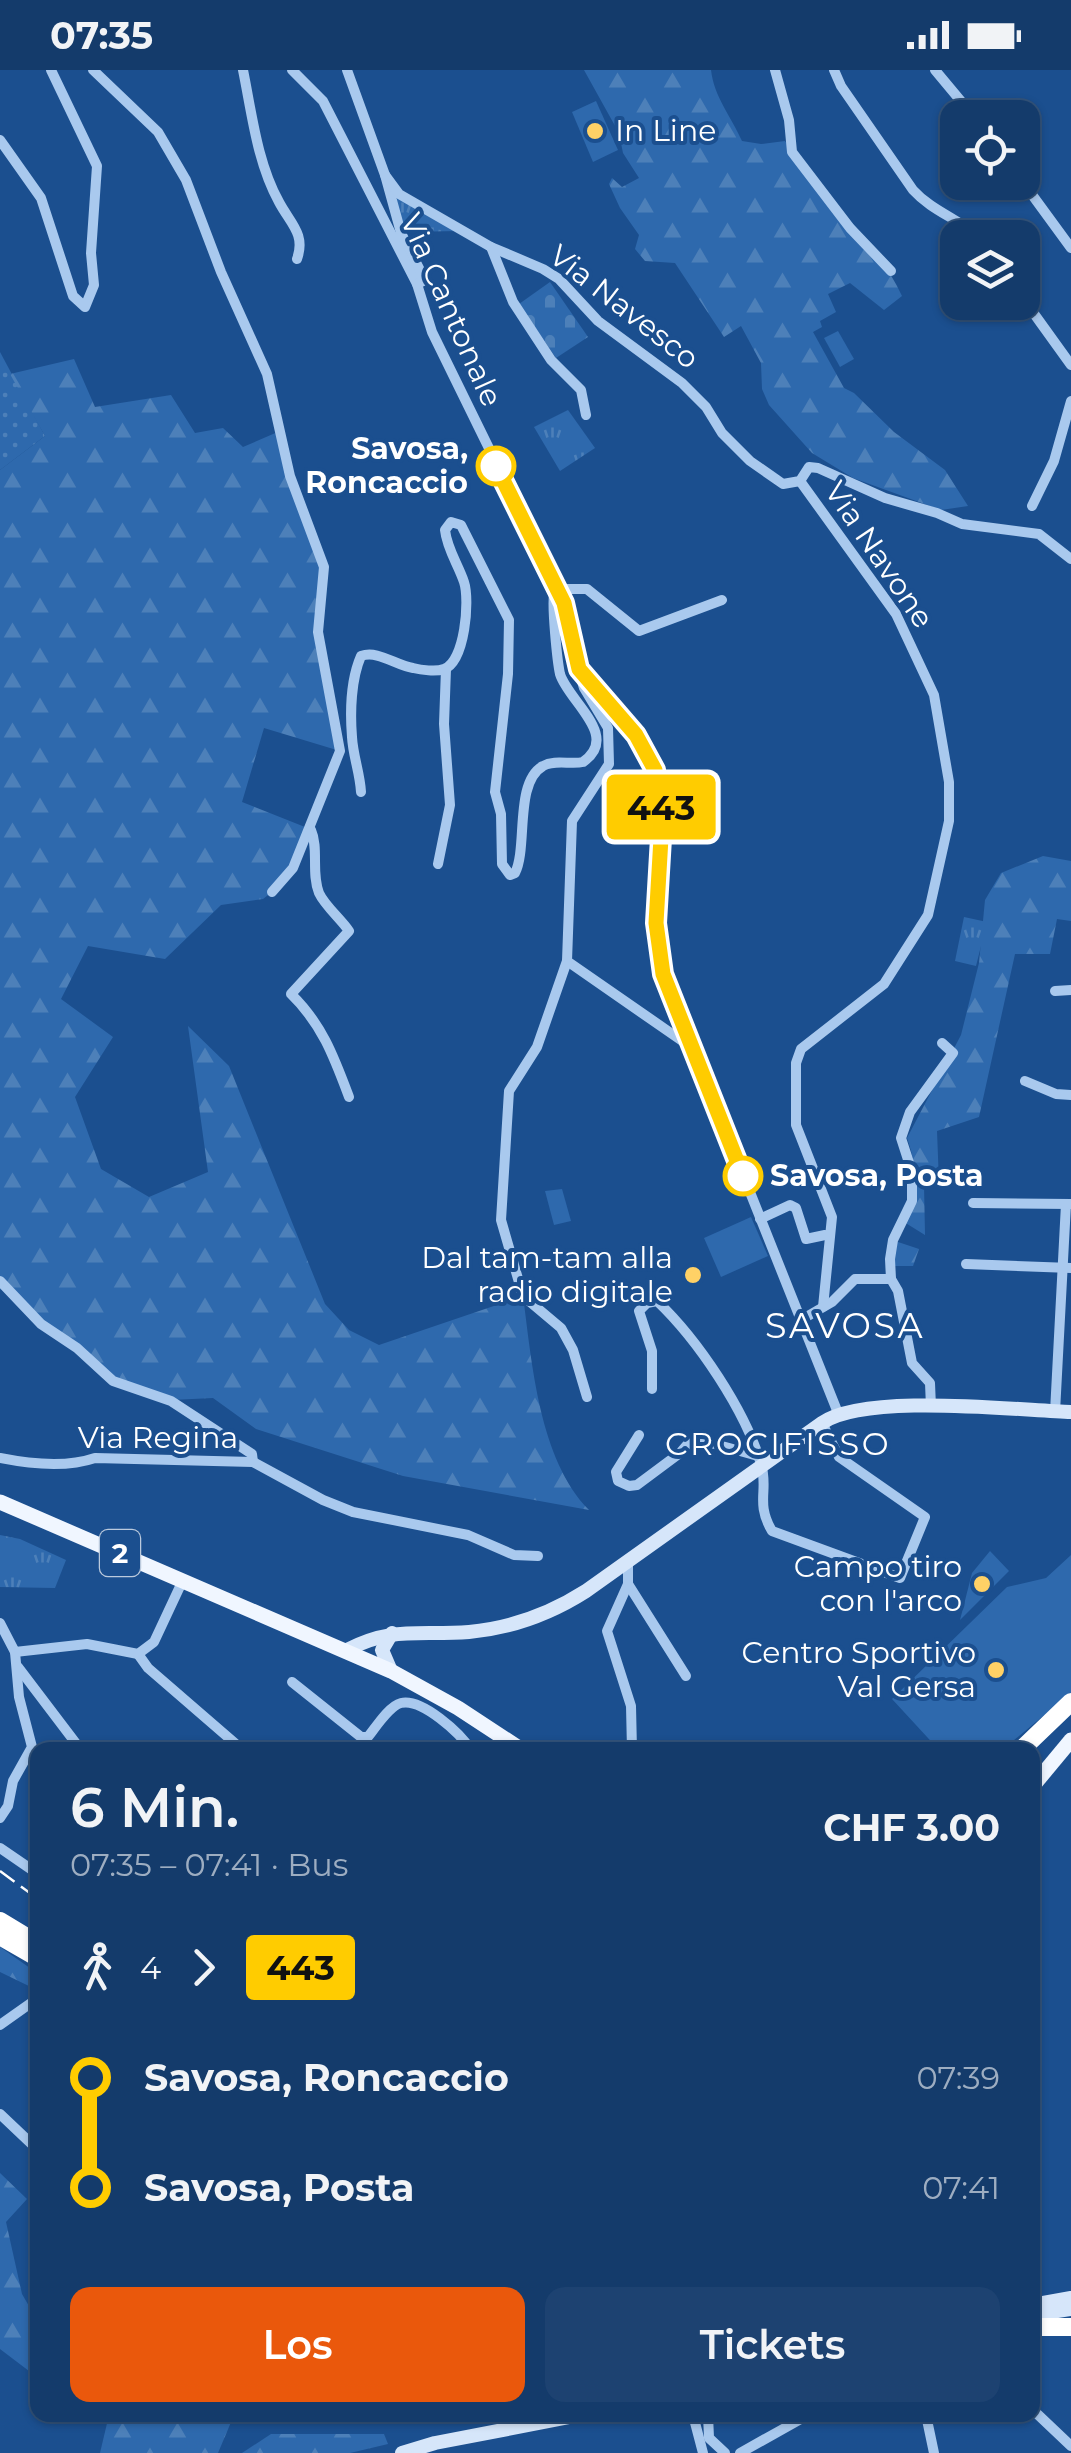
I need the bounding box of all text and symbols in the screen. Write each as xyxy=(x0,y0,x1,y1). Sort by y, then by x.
text: 07:35 xyxy=(50,12,153,59)
map controls xyxy=(940,100,1040,320)
button: locate xyxy=(940,100,1040,200)
place label: In Line xyxy=(615,112,716,149)
marker: In Line xyxy=(584,120,606,142)
street label: Via Cantonale xyxy=(392,207,511,412)
button: layers xyxy=(940,220,1040,320)
street label: Via Navesco xyxy=(542,237,707,377)
place label: Savosa, Roncaccio xyxy=(305,430,468,501)
marker: Savosa, Roncaccio xyxy=(477,447,515,485)
street label: Via Navone xyxy=(817,474,942,635)
line badge: 443 xyxy=(604,774,718,840)
text: 443 xyxy=(627,786,695,829)
marker: Savosa, Posta xyxy=(724,1157,762,1195)
place label: Savosa, Posta xyxy=(770,1157,984,1194)
place label: Dal tam-tam alla radio digitale xyxy=(421,1239,673,1310)
marker: Dal tam-tam alla radio digitale xyxy=(682,1264,704,1286)
district label: SAVOSA xyxy=(765,1304,925,1347)
street label: Via Regina xyxy=(78,1419,238,1456)
district label: CROCIFISSO xyxy=(665,1424,891,1463)
road number: 2 xyxy=(100,1530,140,1576)
place label: Campo tiro con l'arco xyxy=(794,1548,962,1619)
marker: Campo tiro con l'arco xyxy=(971,1573,993,1595)
place label: Centro Sportivo Val Gersa xyxy=(742,1634,976,1705)
marker: Centro Sportivo Val Gersa xyxy=(985,1659,1007,1681)
text: 6 Min. xyxy=(70,1774,239,1841)
text: CHF 3.00 xyxy=(823,1804,1000,1851)
text: 07:35 – 07:41 · Bus xyxy=(70,1845,348,1884)
icon: walk xyxy=(70,1940,125,1995)
icon: forward xyxy=(176,1940,231,1995)
text: 443 xyxy=(266,1946,335,1989)
text: 4 xyxy=(140,1948,161,1987)
text: Savosa, Roncaccio xyxy=(144,2054,509,2101)
text: 07:39 xyxy=(917,2058,1000,2097)
text: Savosa, Posta xyxy=(144,2164,414,2211)
text: 07:41 xyxy=(922,2168,1000,2207)
button: Los xyxy=(70,2287,525,2402)
button: Tickets xyxy=(545,2287,1000,2402)

